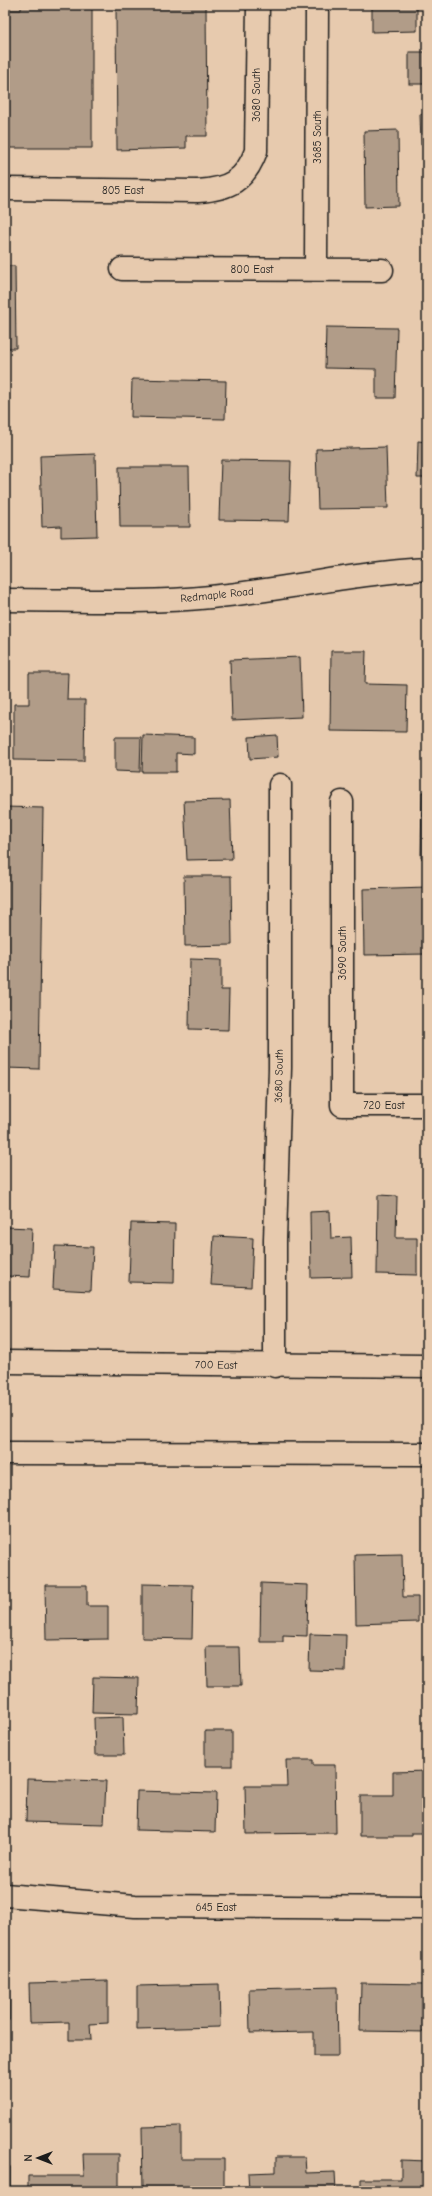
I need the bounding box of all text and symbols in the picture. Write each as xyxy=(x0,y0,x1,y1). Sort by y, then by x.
street label: 3680 South xyxy=(250,68,263,122)
street label: 3685 South xyxy=(311,110,324,164)
street label: 805 East xyxy=(102,184,145,197)
street label: 800 East xyxy=(231,263,274,276)
street label: Redmaple Road xyxy=(180,585,255,605)
street label: 3690 South xyxy=(336,926,349,980)
street label: 3680 South xyxy=(272,1049,286,1103)
street label: 720 East xyxy=(363,1099,406,1112)
street label: 700 East xyxy=(195,1358,238,1372)
street label: 645 East xyxy=(196,1901,237,1914)
north arrow xyxy=(18,2138,58,2178)
text: N xyxy=(22,2154,35,2162)

